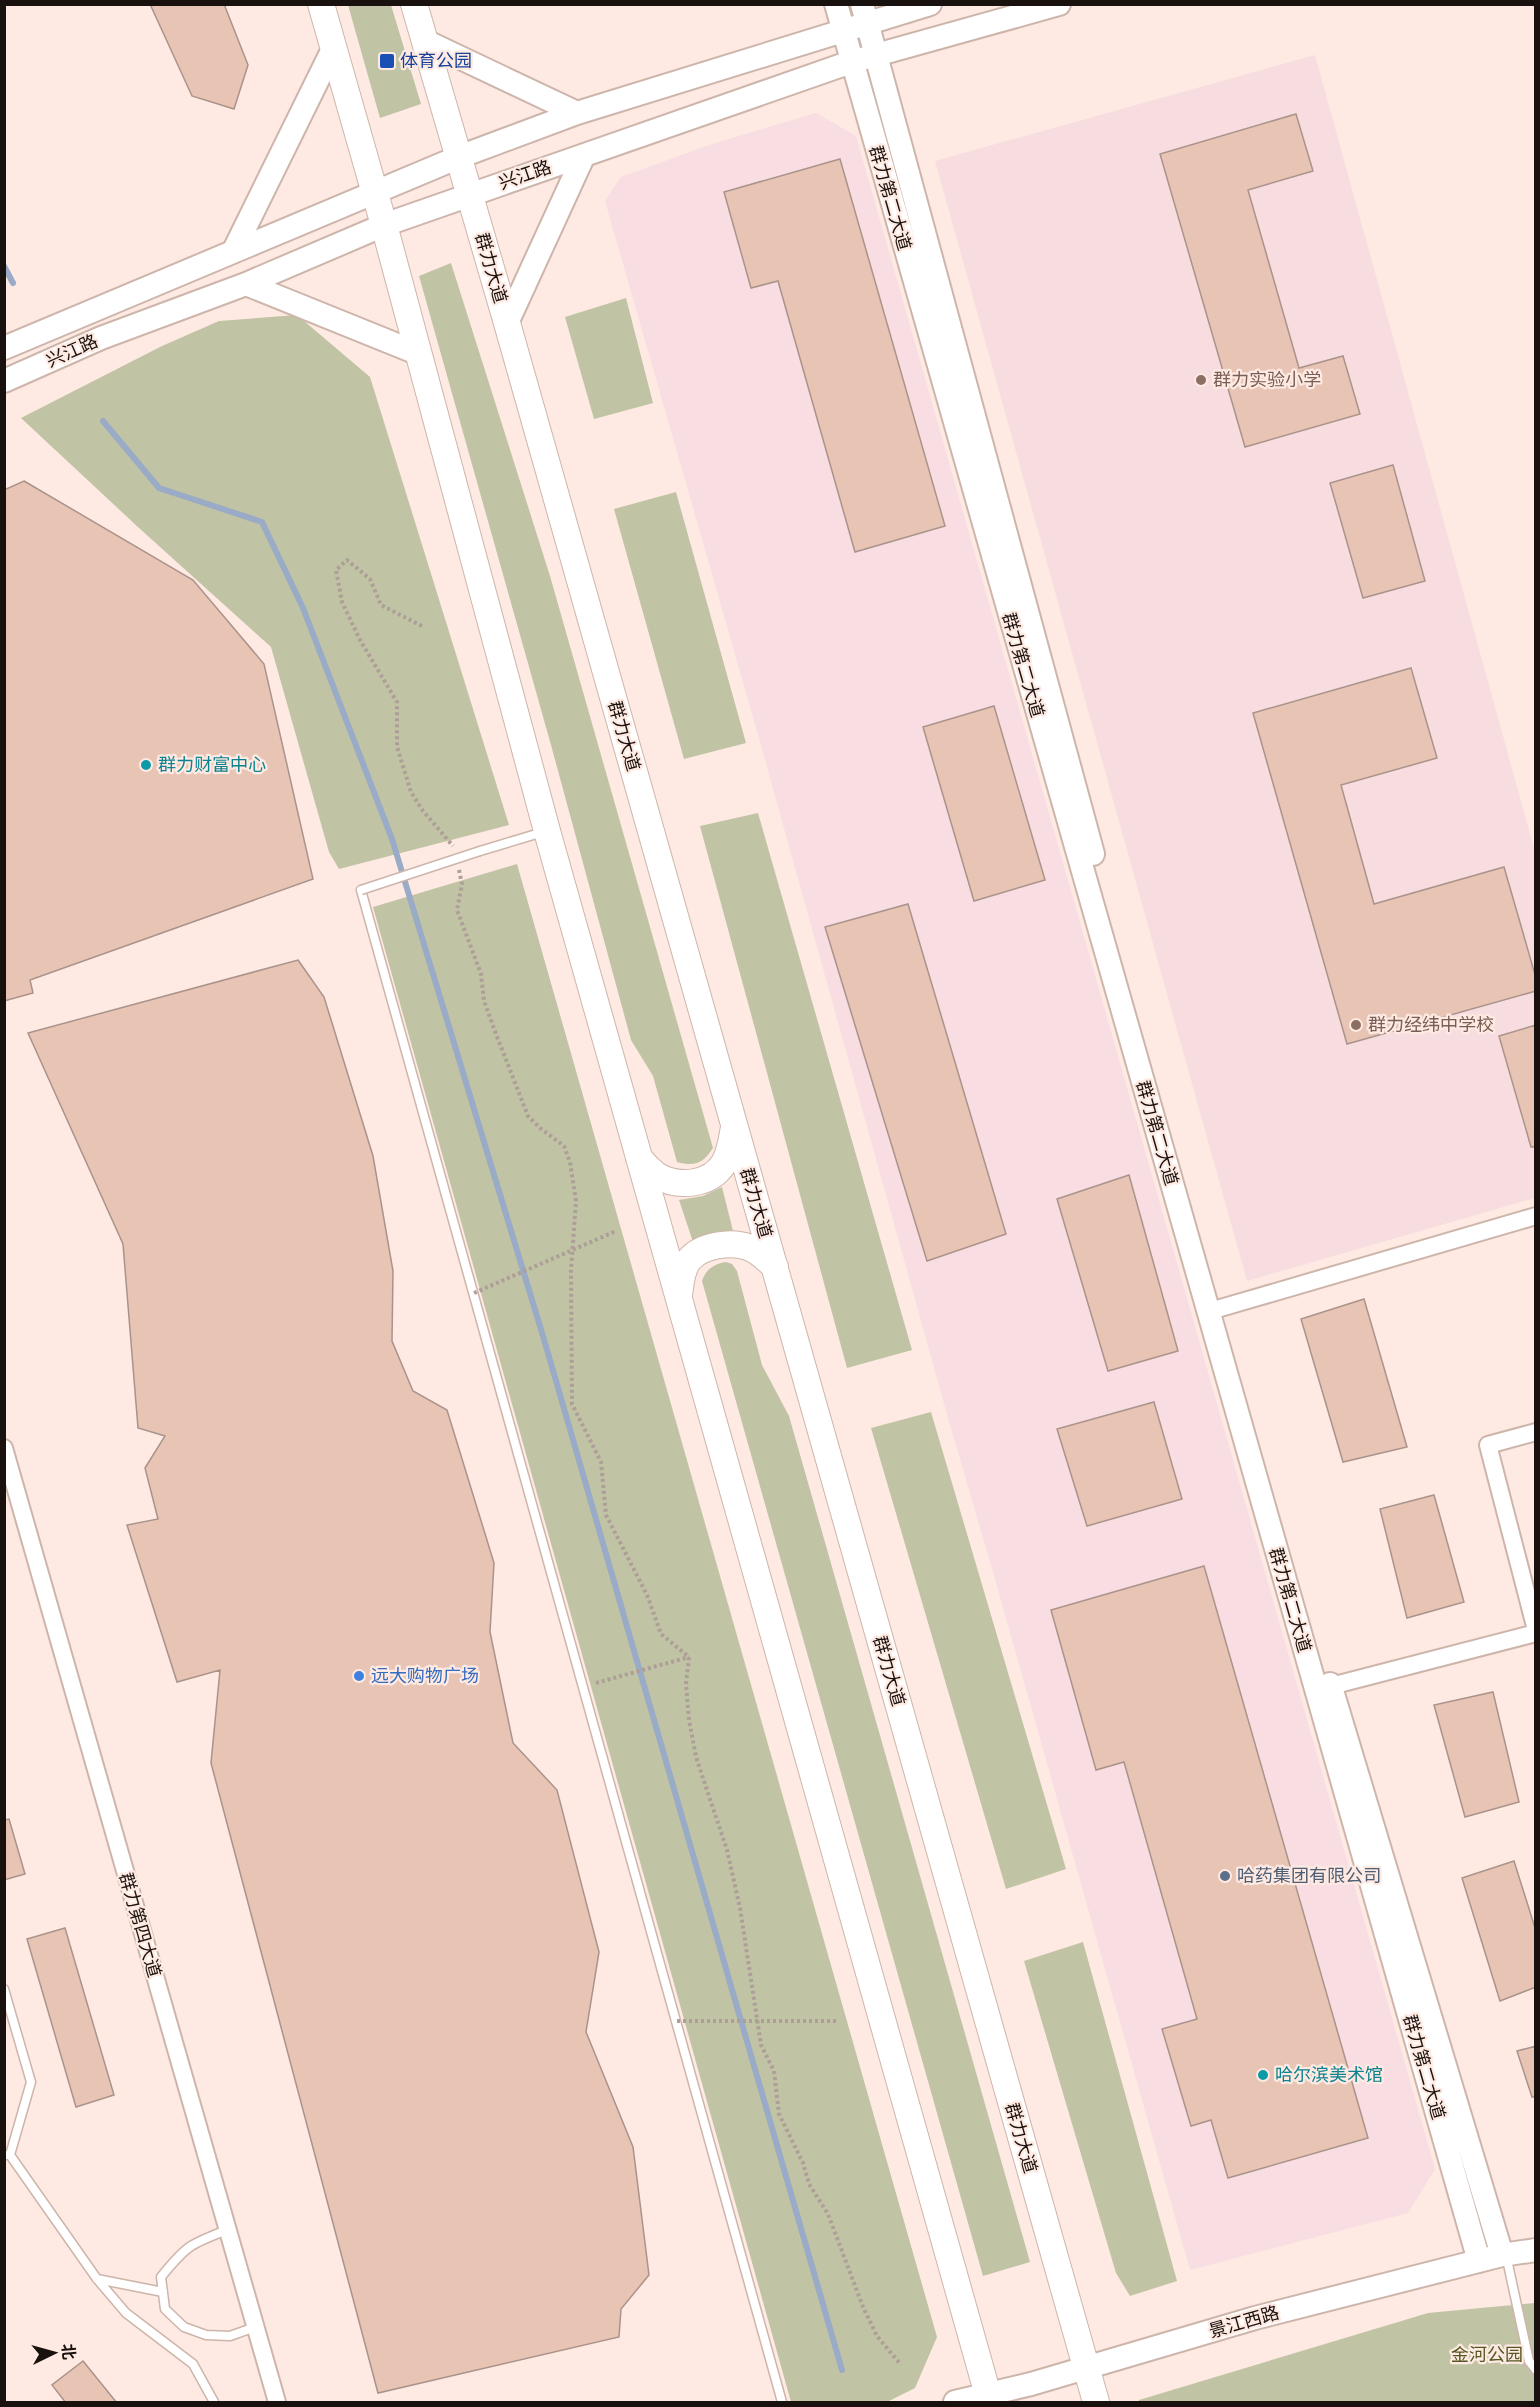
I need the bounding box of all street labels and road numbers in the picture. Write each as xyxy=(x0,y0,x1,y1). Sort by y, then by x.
street label: 群力第二大道 xyxy=(865,143,915,253)
street label: 兴江路 xyxy=(496,156,554,194)
street label: 群力大道 xyxy=(471,230,511,306)
street label: 兴江路 xyxy=(43,330,101,372)
street label: 群力第二大道 xyxy=(998,610,1048,720)
street label: 群力大道 xyxy=(604,698,644,774)
street label: 群力第二大道 xyxy=(1132,1078,1182,1188)
street label: 群力大道 xyxy=(736,1165,776,1241)
street label: 群力第二大道 xyxy=(1265,1545,1315,1655)
street label: 群力大道 xyxy=(869,1633,909,1709)
street label: 群力第四大道 xyxy=(115,1870,165,1980)
street label: 群力第二大道 xyxy=(1399,2012,1449,2122)
street label: 群力大道 xyxy=(1001,2100,1041,2176)
street label: 景江西路 xyxy=(1206,2302,1282,2342)

